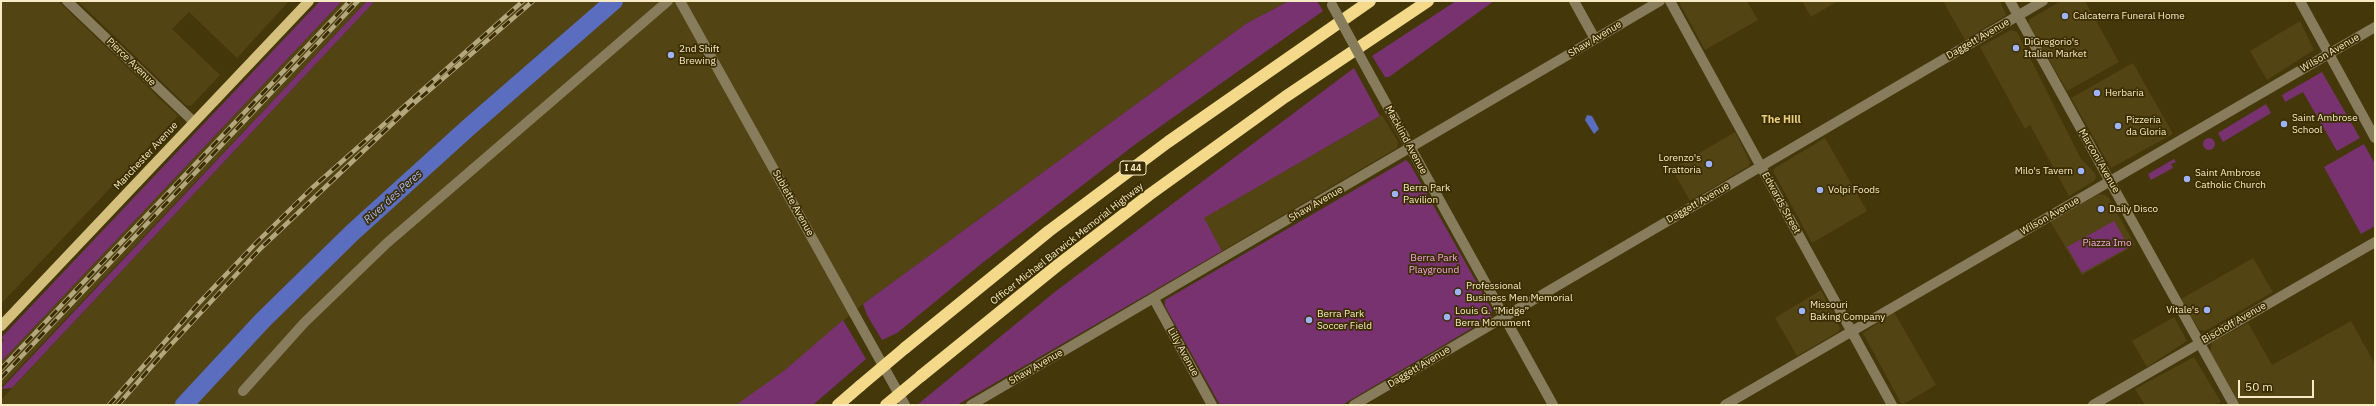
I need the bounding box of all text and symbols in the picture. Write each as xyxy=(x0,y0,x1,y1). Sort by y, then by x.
place label: Calcaterra Funeral Home xyxy=(2073,10,2185,22)
marker: Calcaterra Funeral Home xyxy=(2060,11,2070,21)
street label: Daggett Avenue xyxy=(1944,16,2012,62)
street label: Shaw Avenue xyxy=(1566,18,1624,60)
street label: Wilson Avenue xyxy=(2298,31,2362,75)
street label: Pierce Avenue xyxy=(104,35,158,89)
place label: DiGregorio's Italian Market xyxy=(2024,36,2087,60)
place label: 2nd Shift Brewing xyxy=(679,43,720,66)
marker: DiGregorio's Italian Market xyxy=(2011,43,2021,53)
marker: 2nd Shift Brewing xyxy=(666,50,676,60)
place label: Herbaria xyxy=(2105,87,2144,99)
marker: Herbaria xyxy=(2092,88,2102,98)
street label: Macklind Avenue xyxy=(1382,104,1430,176)
place label: Saint Ambrose School xyxy=(2292,112,2358,136)
district label: The Hill xyxy=(1761,113,1801,127)
place label: Pizzeria da Gloria xyxy=(2126,114,2166,138)
marker: Saint Ambrose School xyxy=(2279,119,2289,129)
street label: Manchester Avenue xyxy=(111,120,181,192)
marker: Pizzeria da Gloria xyxy=(2113,121,2123,131)
street label: Marconi Avenue xyxy=(2076,127,2122,195)
place label: Lorenzo's Trattoria xyxy=(1658,152,1701,176)
marker: Lorenzo's Trattoria xyxy=(1704,159,1714,169)
road number: I 44 xyxy=(1120,161,1146,175)
place label: Milo's Tavern xyxy=(2015,165,2073,177)
marker: Milo's Tavern xyxy=(2076,166,2086,176)
water label: River des Peres xyxy=(361,167,425,227)
place label: Saint Ambrose Catholic Church xyxy=(2195,167,2266,190)
street label: Sublette Avenue xyxy=(770,168,816,238)
street label: Edwards Street xyxy=(1759,170,1803,236)
marker: Saint Ambrose Catholic Church xyxy=(2182,174,2192,184)
street label: Officer Michael Barwick Memorial Highway xyxy=(988,180,1146,308)
street label: Daggett Avenue xyxy=(1664,180,1732,226)
place label: Berra Park Pavilion xyxy=(1403,182,1450,206)
street label: Shaw Avenue xyxy=(1287,184,1345,224)
place label: Volpi Foods xyxy=(1828,184,1880,196)
marker: Volpi Foods xyxy=(1815,185,1825,195)
marker: Berra Park Pavilion xyxy=(1390,189,1400,199)
street label: Wilson Avenue xyxy=(2018,194,2082,238)
place label: Daily Disco xyxy=(2109,203,2158,215)
marker: Daily Disco xyxy=(2096,204,2106,214)
park label: Piazza Imo xyxy=(2082,237,2132,249)
park label: Berra Park Playground xyxy=(1409,252,1459,276)
place label: Professional Business Men Memorial xyxy=(1466,280,1573,304)
marker: Professional Business Men Memorial xyxy=(1453,287,1463,297)
place label: Missouri Baking Company xyxy=(1810,299,1885,322)
street label: Bischoff Avenue xyxy=(2200,300,2268,346)
place label: Vitale's xyxy=(2166,304,2199,316)
place label: Louis G. “Midge” Berra Monument xyxy=(1455,305,1531,328)
marker: Vitale's xyxy=(2202,305,2212,315)
marker: Missouri Baking Company xyxy=(1797,306,1807,316)
place label: Berra Park Soccer Field xyxy=(1317,308,1372,332)
marker: Louis G. “Midge” Berra Monument xyxy=(1442,312,1452,322)
marker: Berra Park Soccer Field xyxy=(1304,315,1314,325)
street label: Lilly Avenue xyxy=(1165,326,1201,378)
street label: Daggett Avenue xyxy=(1386,344,1452,390)
street label: Shaw Avenue xyxy=(1007,347,1065,387)
scale bar xyxy=(2240,372,2316,398)
text: 50 m xyxy=(2245,379,2273,394)

